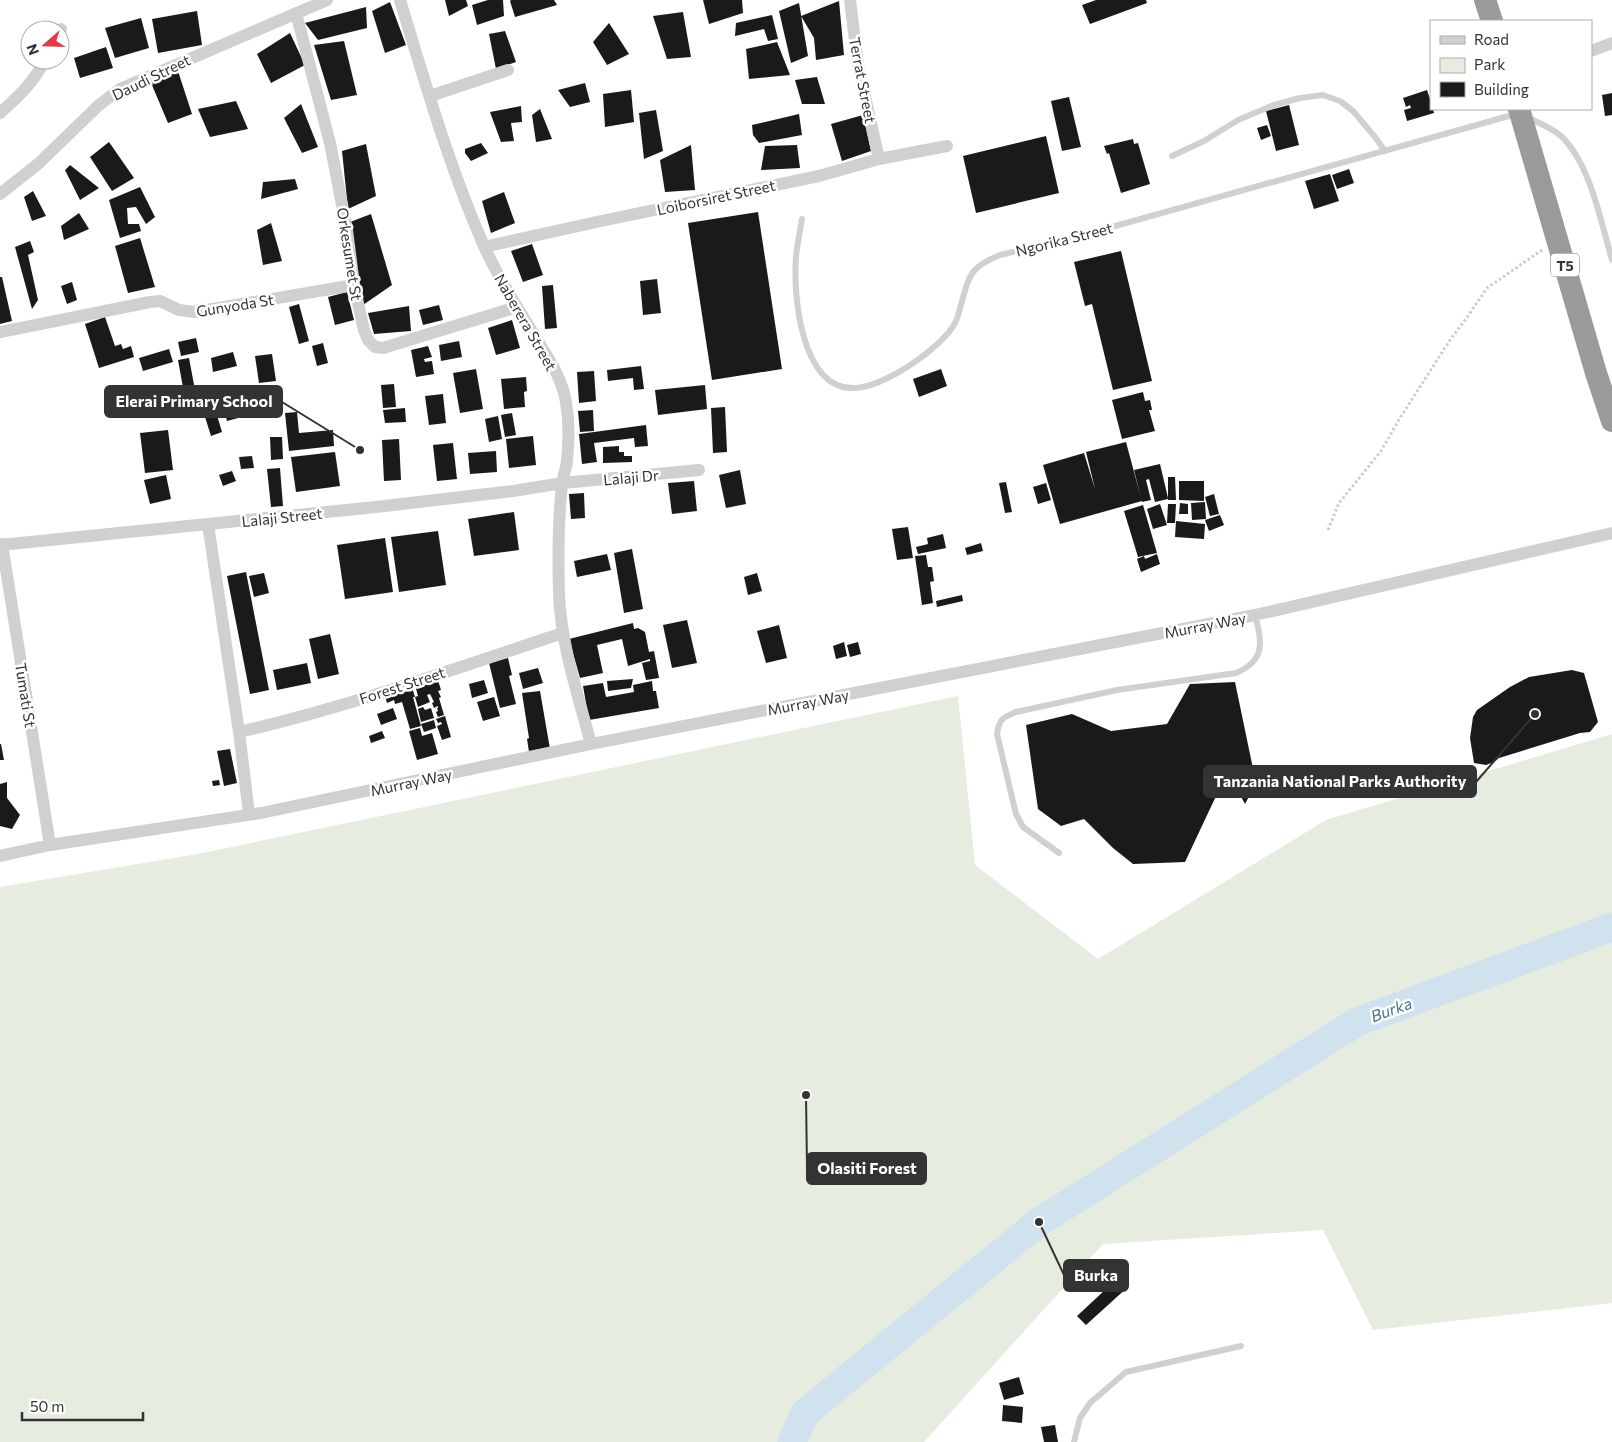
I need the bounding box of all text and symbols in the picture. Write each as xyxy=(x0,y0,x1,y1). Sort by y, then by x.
north arrow xyxy=(20,20,70,70)
legend xyxy=(1430,20,1592,110)
text: Road xyxy=(1474,30,1509,48)
street label: Terrat Street xyxy=(846,35,880,125)
text: N xyxy=(23,42,42,57)
street label: Daudi Street xyxy=(109,50,193,104)
text: Park xyxy=(1474,55,1505,73)
text: Building xyxy=(1474,80,1529,98)
street label: Loiborsiret Street xyxy=(655,176,777,218)
street label: Orkesumet St xyxy=(334,206,366,302)
street label: Ngorika Street xyxy=(1014,218,1114,260)
road number: T5 xyxy=(1551,254,1579,276)
street label: Naberera Street xyxy=(491,270,561,374)
street label: Gunyoda St xyxy=(195,290,275,320)
callout: Elerai Primary School xyxy=(105,386,282,417)
text: Elerai Primary School xyxy=(115,391,273,410)
street label: Lalaji Dr xyxy=(602,466,660,488)
street label: Lalaji Street xyxy=(241,504,323,530)
street label: Murray Way xyxy=(1163,608,1248,642)
street label: Tumati St xyxy=(12,661,40,729)
street label: Forest Street xyxy=(357,663,447,707)
street label: Murray Way xyxy=(766,685,851,719)
street label: Murray Way xyxy=(369,765,454,799)
callout: Tanzania National Parks Authority xyxy=(1204,766,1476,797)
text: Tanzania National Parks Authority xyxy=(1214,771,1467,790)
water label: Burka xyxy=(1368,993,1414,1025)
callout: Olasiti Forest xyxy=(807,1153,926,1184)
text: Olasiti Forest xyxy=(817,1158,917,1177)
callout: Burka xyxy=(1064,1260,1128,1291)
text: Burka xyxy=(1074,1265,1118,1284)
scale bar xyxy=(22,1390,144,1422)
text: 50 m xyxy=(30,1397,64,1415)

